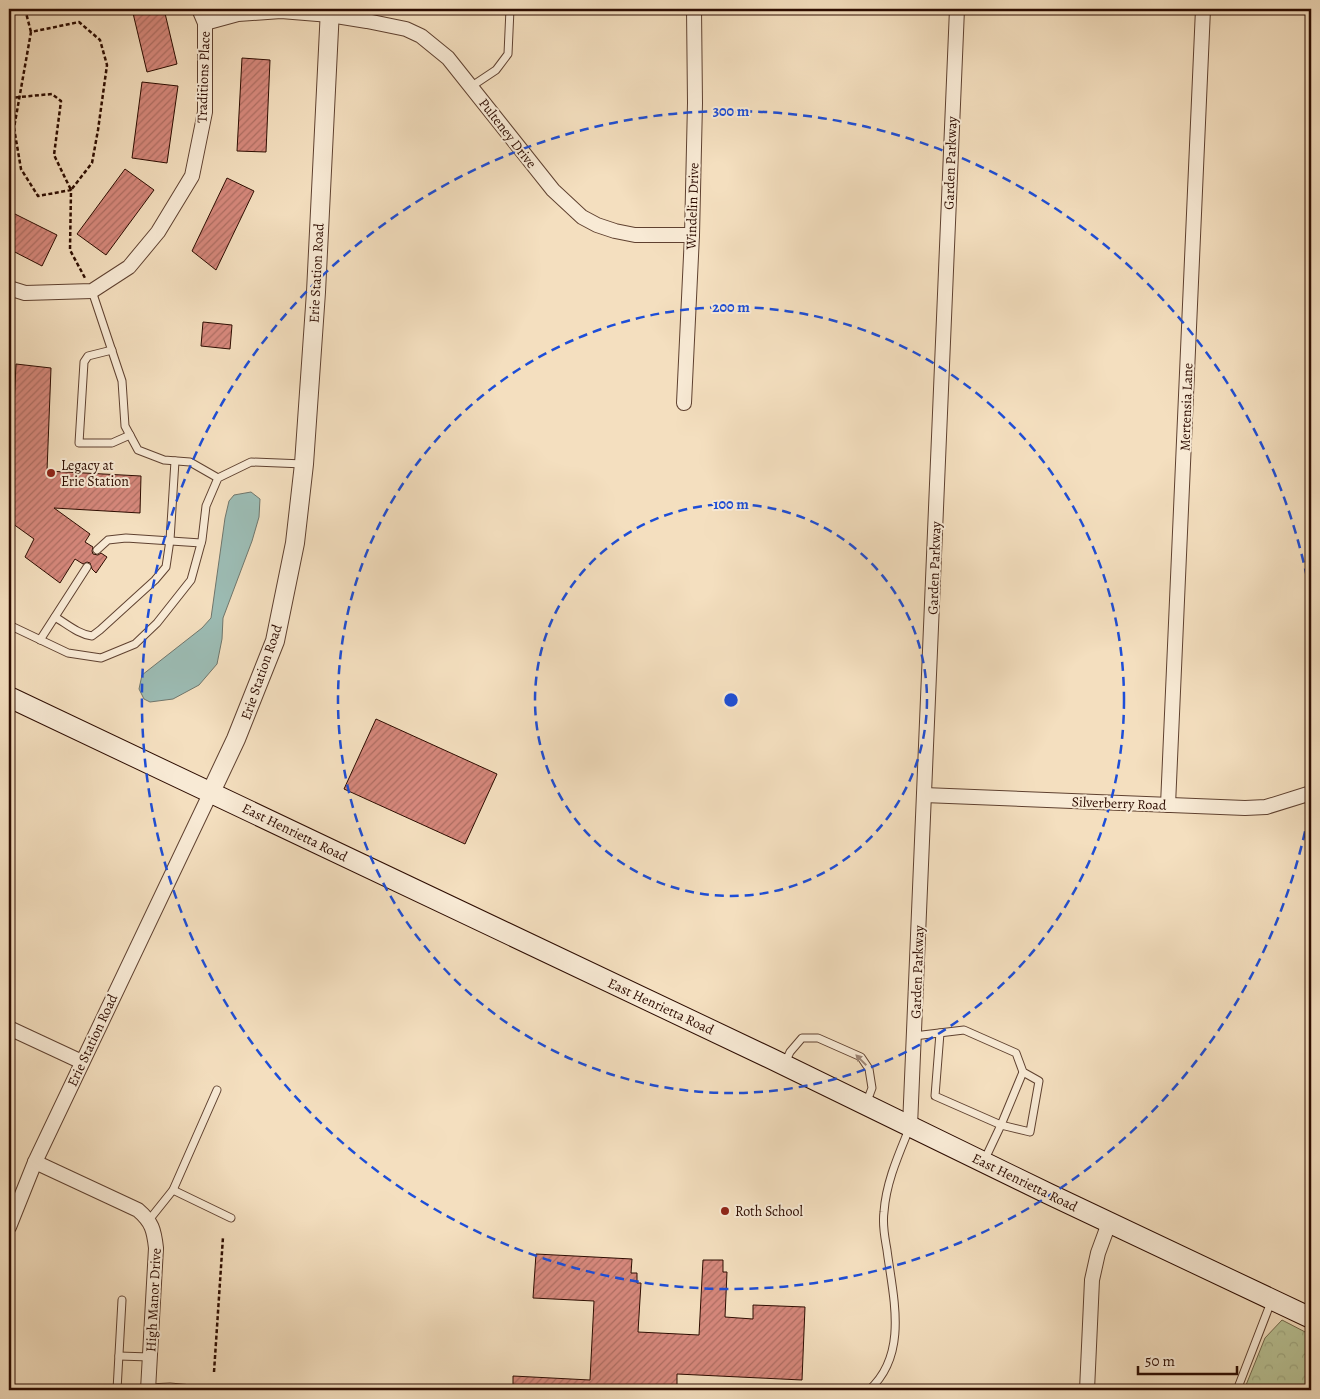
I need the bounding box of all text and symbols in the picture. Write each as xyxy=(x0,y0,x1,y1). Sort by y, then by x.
street label: Traditions Place xyxy=(192,31,215,123)
street label: Pulteney Drive xyxy=(474,94,541,172)
text: 300 m xyxy=(713,101,750,121)
street label: Garden Parkway xyxy=(939,115,962,210)
street label: Windelin Drive xyxy=(681,162,704,251)
street label: Erie Station Road xyxy=(304,222,329,323)
text: 200 m xyxy=(712,297,750,317)
street label: Mertensia Lane xyxy=(1175,363,1198,451)
place label: Legacy at Erie Station xyxy=(61,456,129,491)
marker: Legacy at Erie Station xyxy=(45,467,57,479)
text: 100 m xyxy=(713,494,749,514)
street label: Garden Parkway xyxy=(923,520,946,615)
street label: Erie Station Road xyxy=(236,621,287,722)
centre of rings xyxy=(722,691,740,709)
street label: Silverberry Road xyxy=(1071,792,1167,815)
street label: East Henrietta Road xyxy=(239,799,351,866)
street label: Garden Parkway xyxy=(906,924,929,1019)
street label: East Henrietta Road xyxy=(605,974,717,1040)
street label: Erie Station Road xyxy=(63,990,122,1089)
one-way arrow xyxy=(855,1055,867,1067)
street label: East Henrietta Road xyxy=(969,1149,1081,1216)
place label: Roth School xyxy=(735,1202,803,1221)
marker: Roth School xyxy=(719,1205,731,1217)
street label: High Manor Drive xyxy=(141,1248,166,1352)
scale bar xyxy=(1138,1344,1236,1376)
text: 50 m xyxy=(1145,1351,1175,1371)

